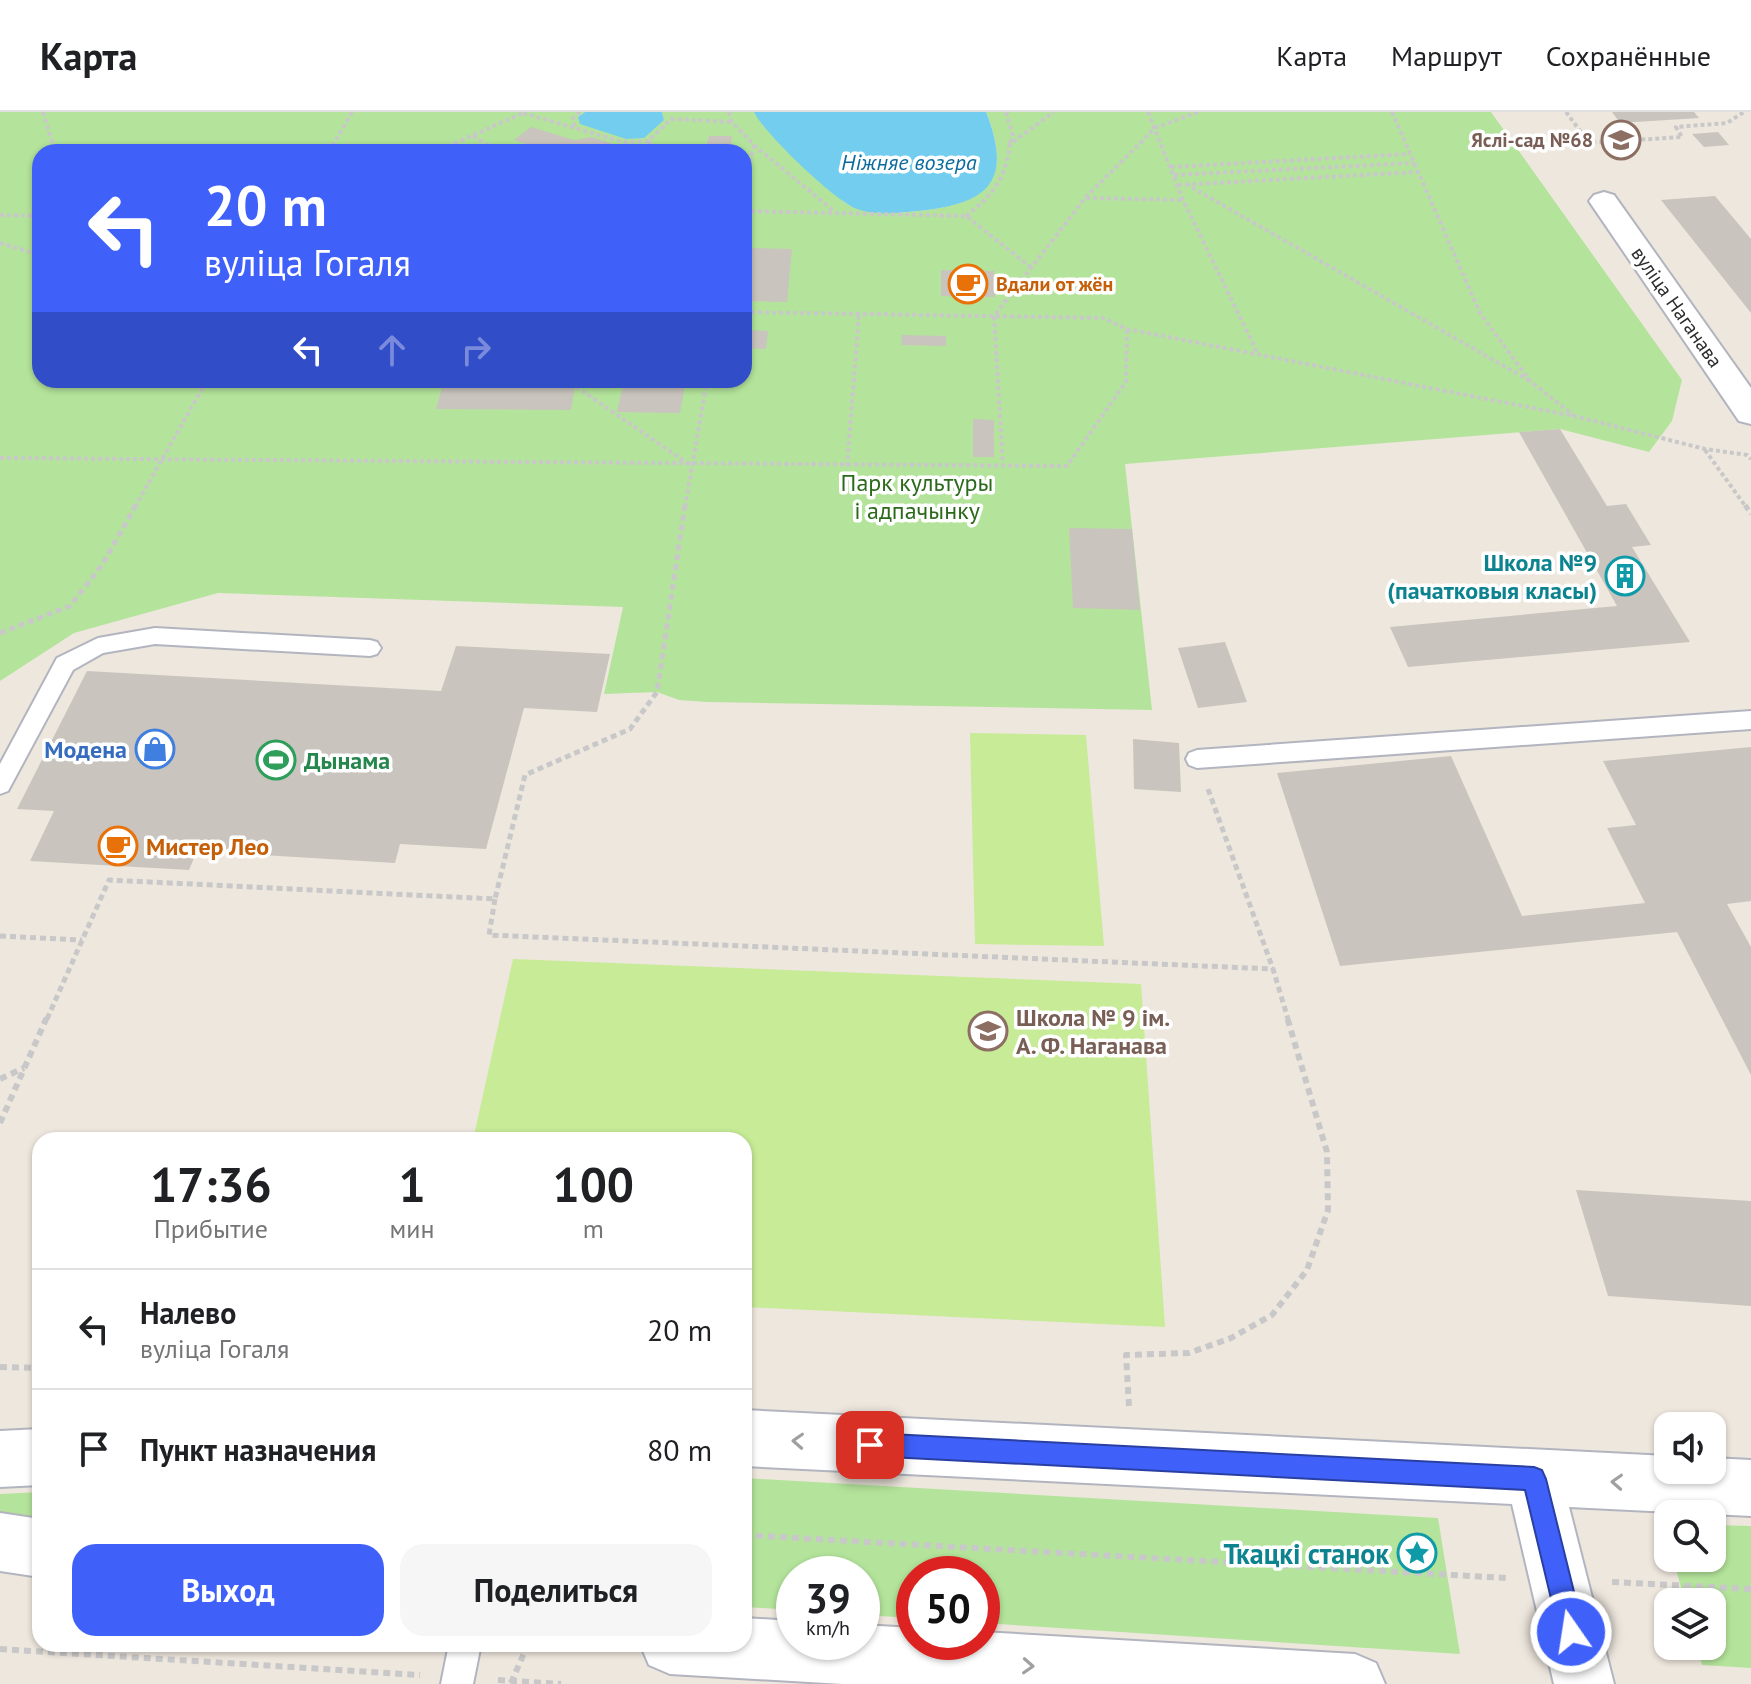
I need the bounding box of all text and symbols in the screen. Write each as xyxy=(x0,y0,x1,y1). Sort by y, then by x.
text: Карта xyxy=(40,31,137,80)
text: Карта xyxy=(1276,37,1347,74)
text: Маршрут xyxy=(1391,37,1502,74)
text: Сохранённые xyxy=(1546,37,1711,74)
school or university icon: Яслі-сад №68 xyxy=(1600,119,1642,161)
place label: Яслі-сад №68 xyxy=(1471,127,1593,153)
water label: Ніжняе возера xyxy=(841,148,977,176)
text: 20 m xyxy=(204,169,327,241)
icon: left xyxy=(72,176,176,280)
text: вуліца Гогаля xyxy=(204,239,411,286)
street label: вуліца Наганава xyxy=(1626,241,1728,373)
cafe icon: Вдали от жён xyxy=(947,263,989,305)
place label: Вдали от жён xyxy=(996,271,1113,297)
icon: left xyxy=(286,328,330,372)
icon: ahead xyxy=(370,328,414,372)
icon: right xyxy=(454,328,498,372)
park label: Парк культуры і адпачынку xyxy=(841,467,993,526)
place label: Школа №9 (пачатковыя класы) xyxy=(1387,547,1597,606)
building icon: Школа №9 (пачатковыя класы) xyxy=(1604,555,1646,597)
shop icon: Модена xyxy=(134,728,176,770)
place label: Модена xyxy=(44,734,127,765)
sports icon: Дынама xyxy=(255,739,297,781)
place label: Дынама xyxy=(304,745,390,776)
cafe icon: Мистер Лео xyxy=(97,825,139,867)
place label: Мистер Лео xyxy=(146,831,269,862)
place label: Школа № 9 ім. А. Ф. Наганава xyxy=(1016,1002,1170,1061)
school or university icon: Школа № 9 ім. А. Ф. Наганава xyxy=(967,1010,1009,1052)
text: 17:36 xyxy=(150,1153,272,1215)
text: 1 xyxy=(398,1153,426,1215)
text: 100 xyxy=(552,1153,634,1215)
text: Прибытие xyxy=(154,1212,268,1245)
text: мин xyxy=(390,1212,435,1245)
text: m xyxy=(583,1212,604,1245)
text: Налево xyxy=(140,1293,236,1332)
icon: left xyxy=(72,1307,116,1351)
text: 20 m xyxy=(647,1310,712,1349)
text: вуліца Гогаля xyxy=(140,1332,289,1365)
pin xyxy=(836,1411,904,1479)
map controls xyxy=(1654,1412,1726,1660)
button: sound xyxy=(1654,1412,1726,1484)
icon: arrive xyxy=(848,1423,892,1467)
icon: arrive xyxy=(72,1427,116,1471)
text: Пункт назначения xyxy=(140,1430,376,1469)
text: 80 m xyxy=(647,1430,712,1469)
one-way arrow xyxy=(791,1433,804,1450)
one-way arrow xyxy=(1610,1474,1623,1491)
button: search xyxy=(1654,1500,1726,1572)
place icon: Ткацкі станок xyxy=(1396,1532,1438,1574)
place label: Ткацкі станок xyxy=(1224,1535,1389,1572)
button: Выход xyxy=(72,1544,384,1636)
button: Поделиться xyxy=(400,1544,712,1636)
speed limit sign: 50 xyxy=(896,1556,1000,1660)
text: 39 xyxy=(805,1572,851,1624)
button: layers xyxy=(1654,1588,1726,1660)
position arrow xyxy=(1529,1590,1613,1674)
text: km/h xyxy=(806,1615,850,1641)
one-way arrow xyxy=(1022,1657,1035,1674)

